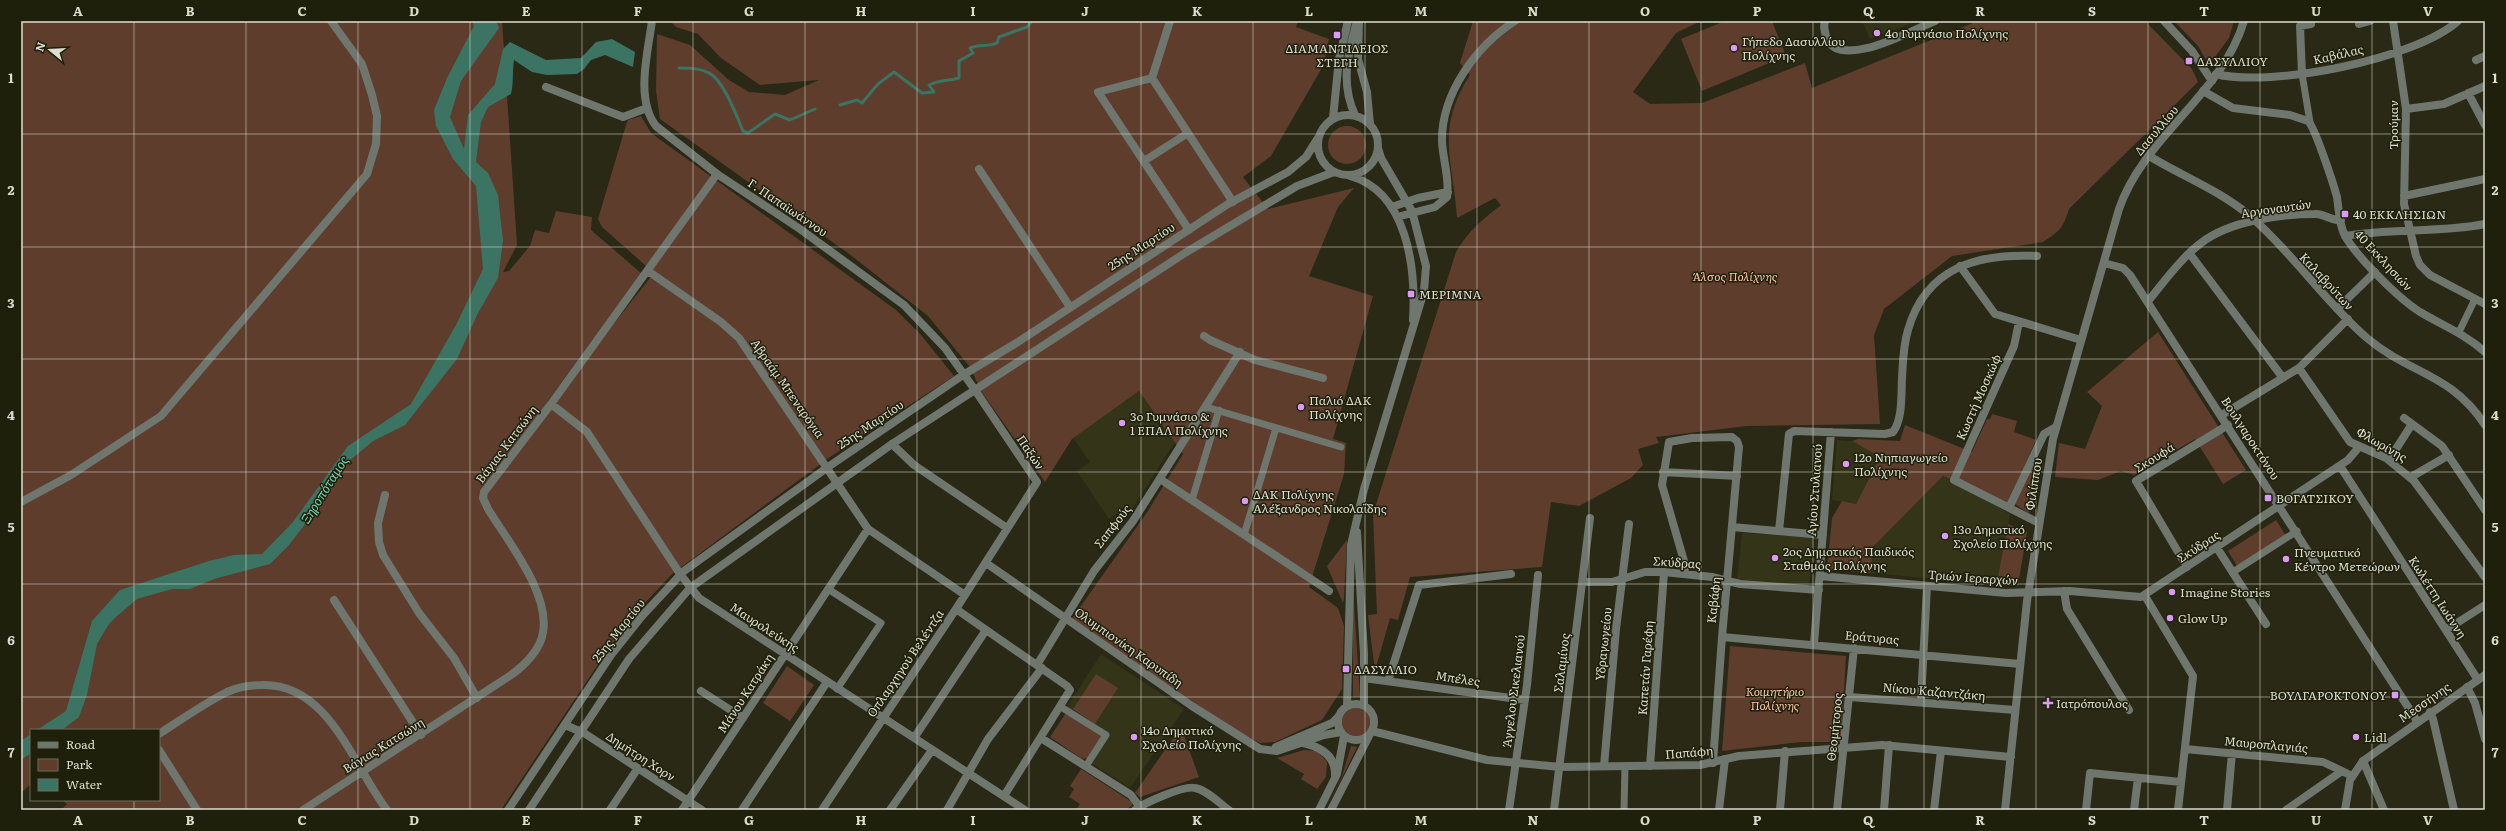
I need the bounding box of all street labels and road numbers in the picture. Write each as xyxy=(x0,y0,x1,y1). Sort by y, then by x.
street label: Καβάλας xyxy=(2311,39,2365,69)
street label: Τρούμαν xyxy=(2384,100,2402,150)
street label: Δασυλλίου xyxy=(2130,101,2182,159)
street label: Γ. Παπαϊωάννου xyxy=(745,174,831,240)
street label: Αργοναυτών xyxy=(2240,194,2312,222)
street label: 25ης Μαρτίου xyxy=(1104,218,1178,274)
street label: 40 Εκκλησιών xyxy=(2351,225,2417,295)
street label: Καλαβρύτων xyxy=(2295,248,2359,314)
street label: Αβραάμ Μπεναρόγια xyxy=(747,335,829,442)
street label: Κωστή Μοσκώφ xyxy=(1951,351,2005,443)
street label: Βουλγαροκτόνου xyxy=(2217,393,2285,483)
street label: 25ης Μαρτίου xyxy=(833,395,907,453)
street label: Βάγιας Κατσώνη xyxy=(471,401,541,487)
street label: Φλωρίνης xyxy=(2353,422,2411,466)
street label: Παξών xyxy=(1013,431,1049,473)
street label: Σκουφά xyxy=(2130,437,2178,476)
street label: Αγίου Στυλιανού xyxy=(1802,443,1826,537)
street label: Φιλίππου xyxy=(2020,456,2046,512)
street label: Σαπφούς xyxy=(1089,500,1135,552)
street label: Σκύδρας xyxy=(2173,525,2223,567)
street label: Σκύδρας xyxy=(1652,551,1702,573)
street label: Κωλέττη Ιωάννη xyxy=(2405,552,2471,642)
street label: Τριών Ιεραρχών xyxy=(1927,565,2019,589)
street label: Καβάφη xyxy=(1702,576,1724,624)
street label: 25ης Μαρτίου xyxy=(587,594,649,666)
street label: Μαυρολεύκης xyxy=(727,598,803,656)
street label: Ολυμπιονίκη Καρυπίδη xyxy=(1071,603,1187,691)
street label: Οπλαρχηγού Βελέντζα xyxy=(862,605,948,720)
street label: Υδραγωγείου xyxy=(1590,606,1616,682)
street label: Καπετάν Γαρέφη xyxy=(1633,620,1657,716)
street label: Εράτυρας xyxy=(1844,626,1900,648)
street label: Σαλαμίνος xyxy=(1548,632,1574,694)
street label: Άγγελου Σικελιανού xyxy=(1497,634,1529,748)
street label: Μάνου Κατράκη xyxy=(713,650,777,736)
street label: Μπέλες xyxy=(1435,666,1481,690)
street label: Μεσσήνης xyxy=(2394,677,2454,727)
street label: Νίκου Καζαντζάκη xyxy=(1882,678,1986,704)
street label: Θεομήτορος xyxy=(1821,692,1847,762)
street label: Βάγιας Κατσώνη xyxy=(339,713,427,777)
street label: Δημήτρη Χορν xyxy=(603,727,679,785)
street label: Μαυροπλαγιάς xyxy=(2223,731,2309,757)
street label: Παπάφη xyxy=(1664,741,1714,763)

